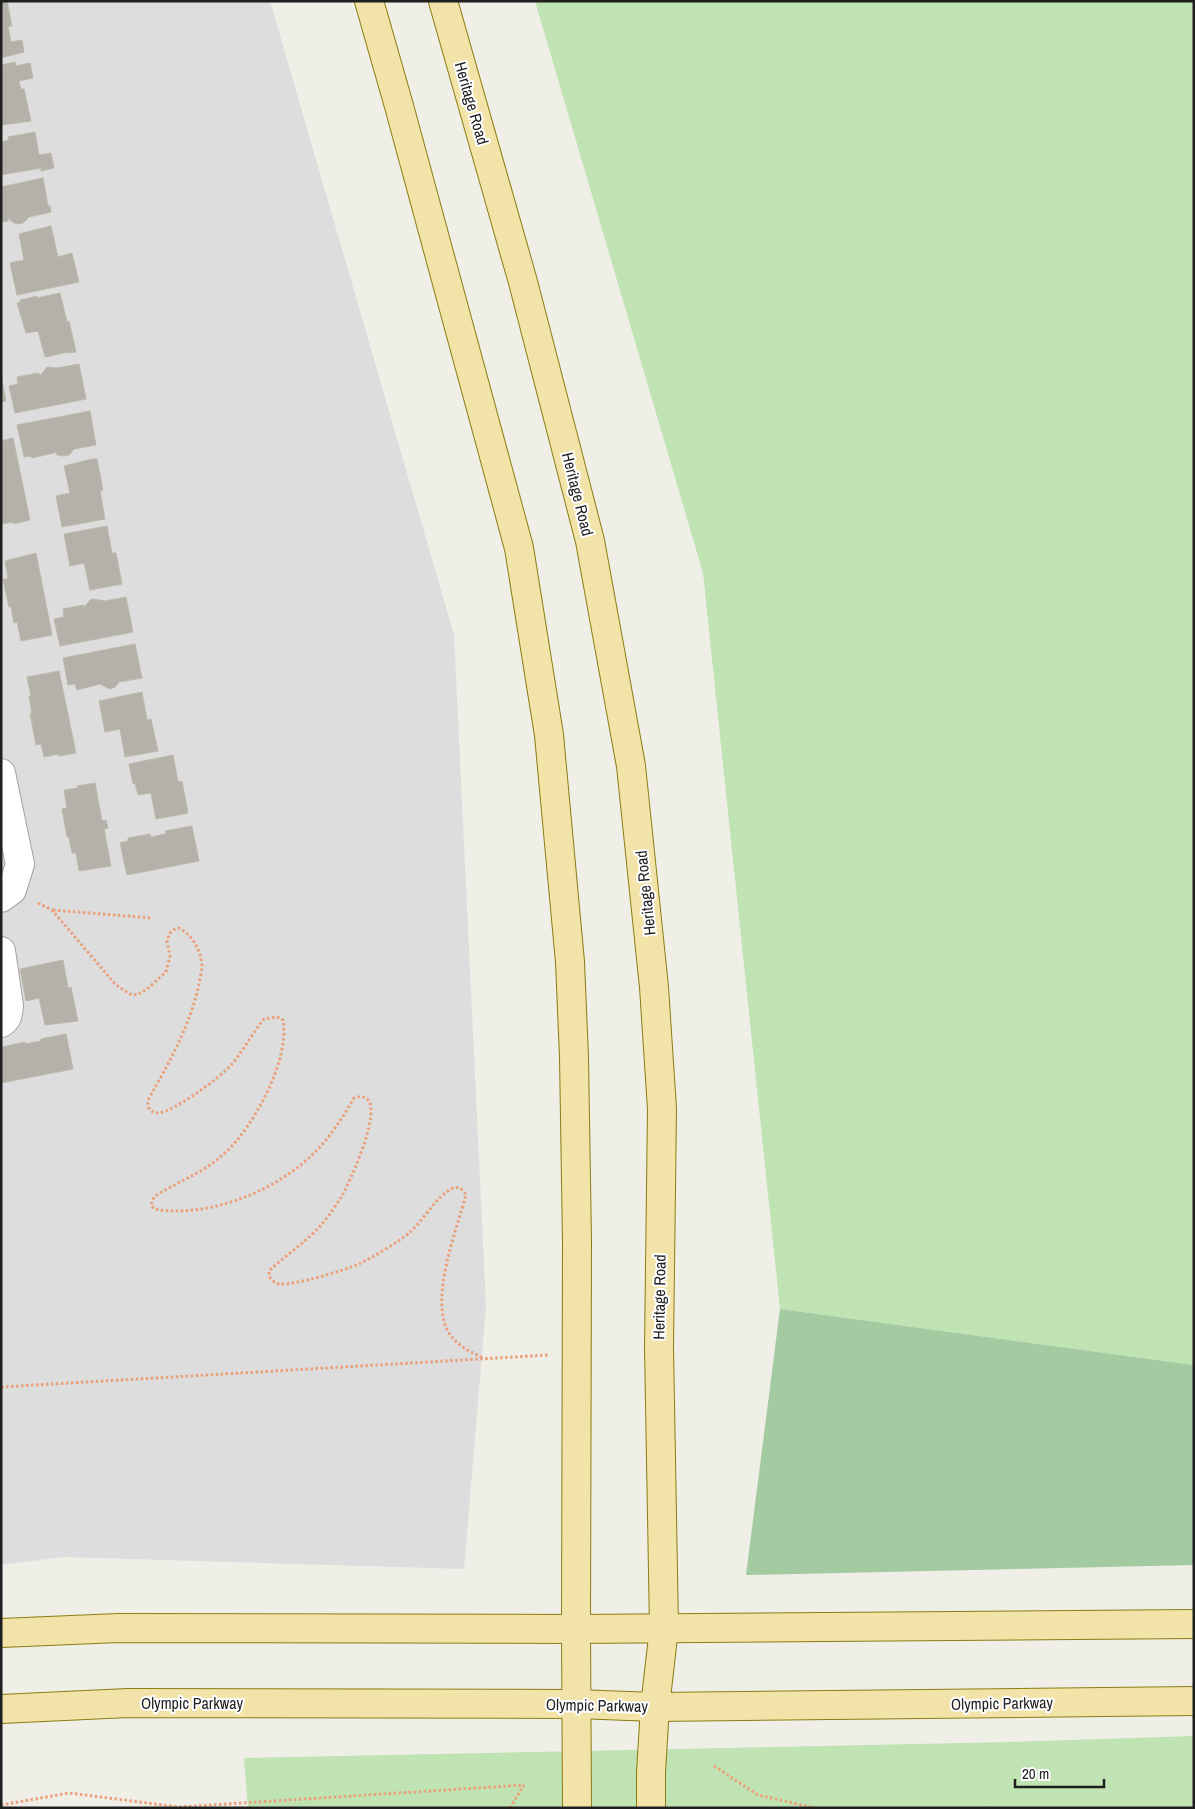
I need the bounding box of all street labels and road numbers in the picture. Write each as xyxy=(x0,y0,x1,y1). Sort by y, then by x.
street label: Heritage Road xyxy=(450,59,494,147)
street label: Heritage Road xyxy=(557,450,599,538)
street label: Heritage Road xyxy=(630,849,660,937)
street label: Heritage Road xyxy=(647,1254,671,1340)
street label: Olympic Parkway xyxy=(951,1691,1054,1715)
street label: Olympic Parkway xyxy=(141,1692,243,1714)
street label: Olympic Parkway xyxy=(546,1693,649,1717)

